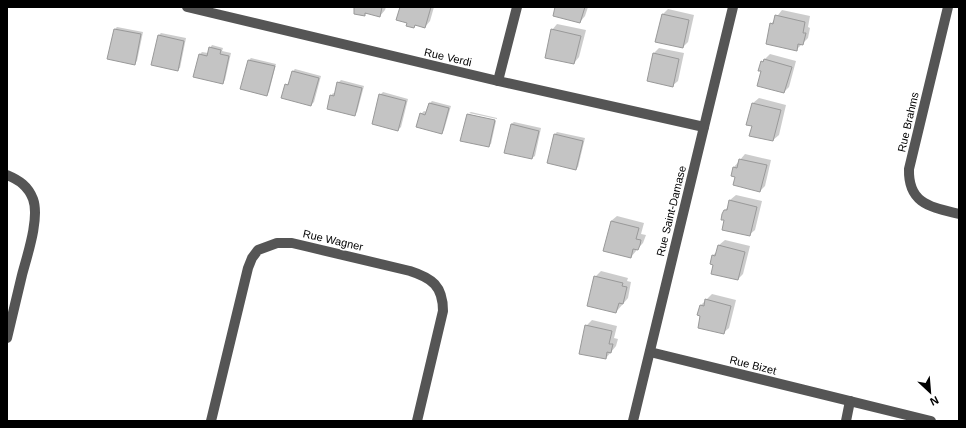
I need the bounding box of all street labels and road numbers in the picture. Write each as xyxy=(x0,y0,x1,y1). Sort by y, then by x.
street label: Rue Verdi xyxy=(423,46,473,68)
street label: Rue Brahms xyxy=(895,90,921,153)
street label: Rue Saint-Damase xyxy=(654,164,688,258)
street label: Rue Wagner xyxy=(302,227,365,253)
street label: Rue Bizet xyxy=(728,353,778,377)

